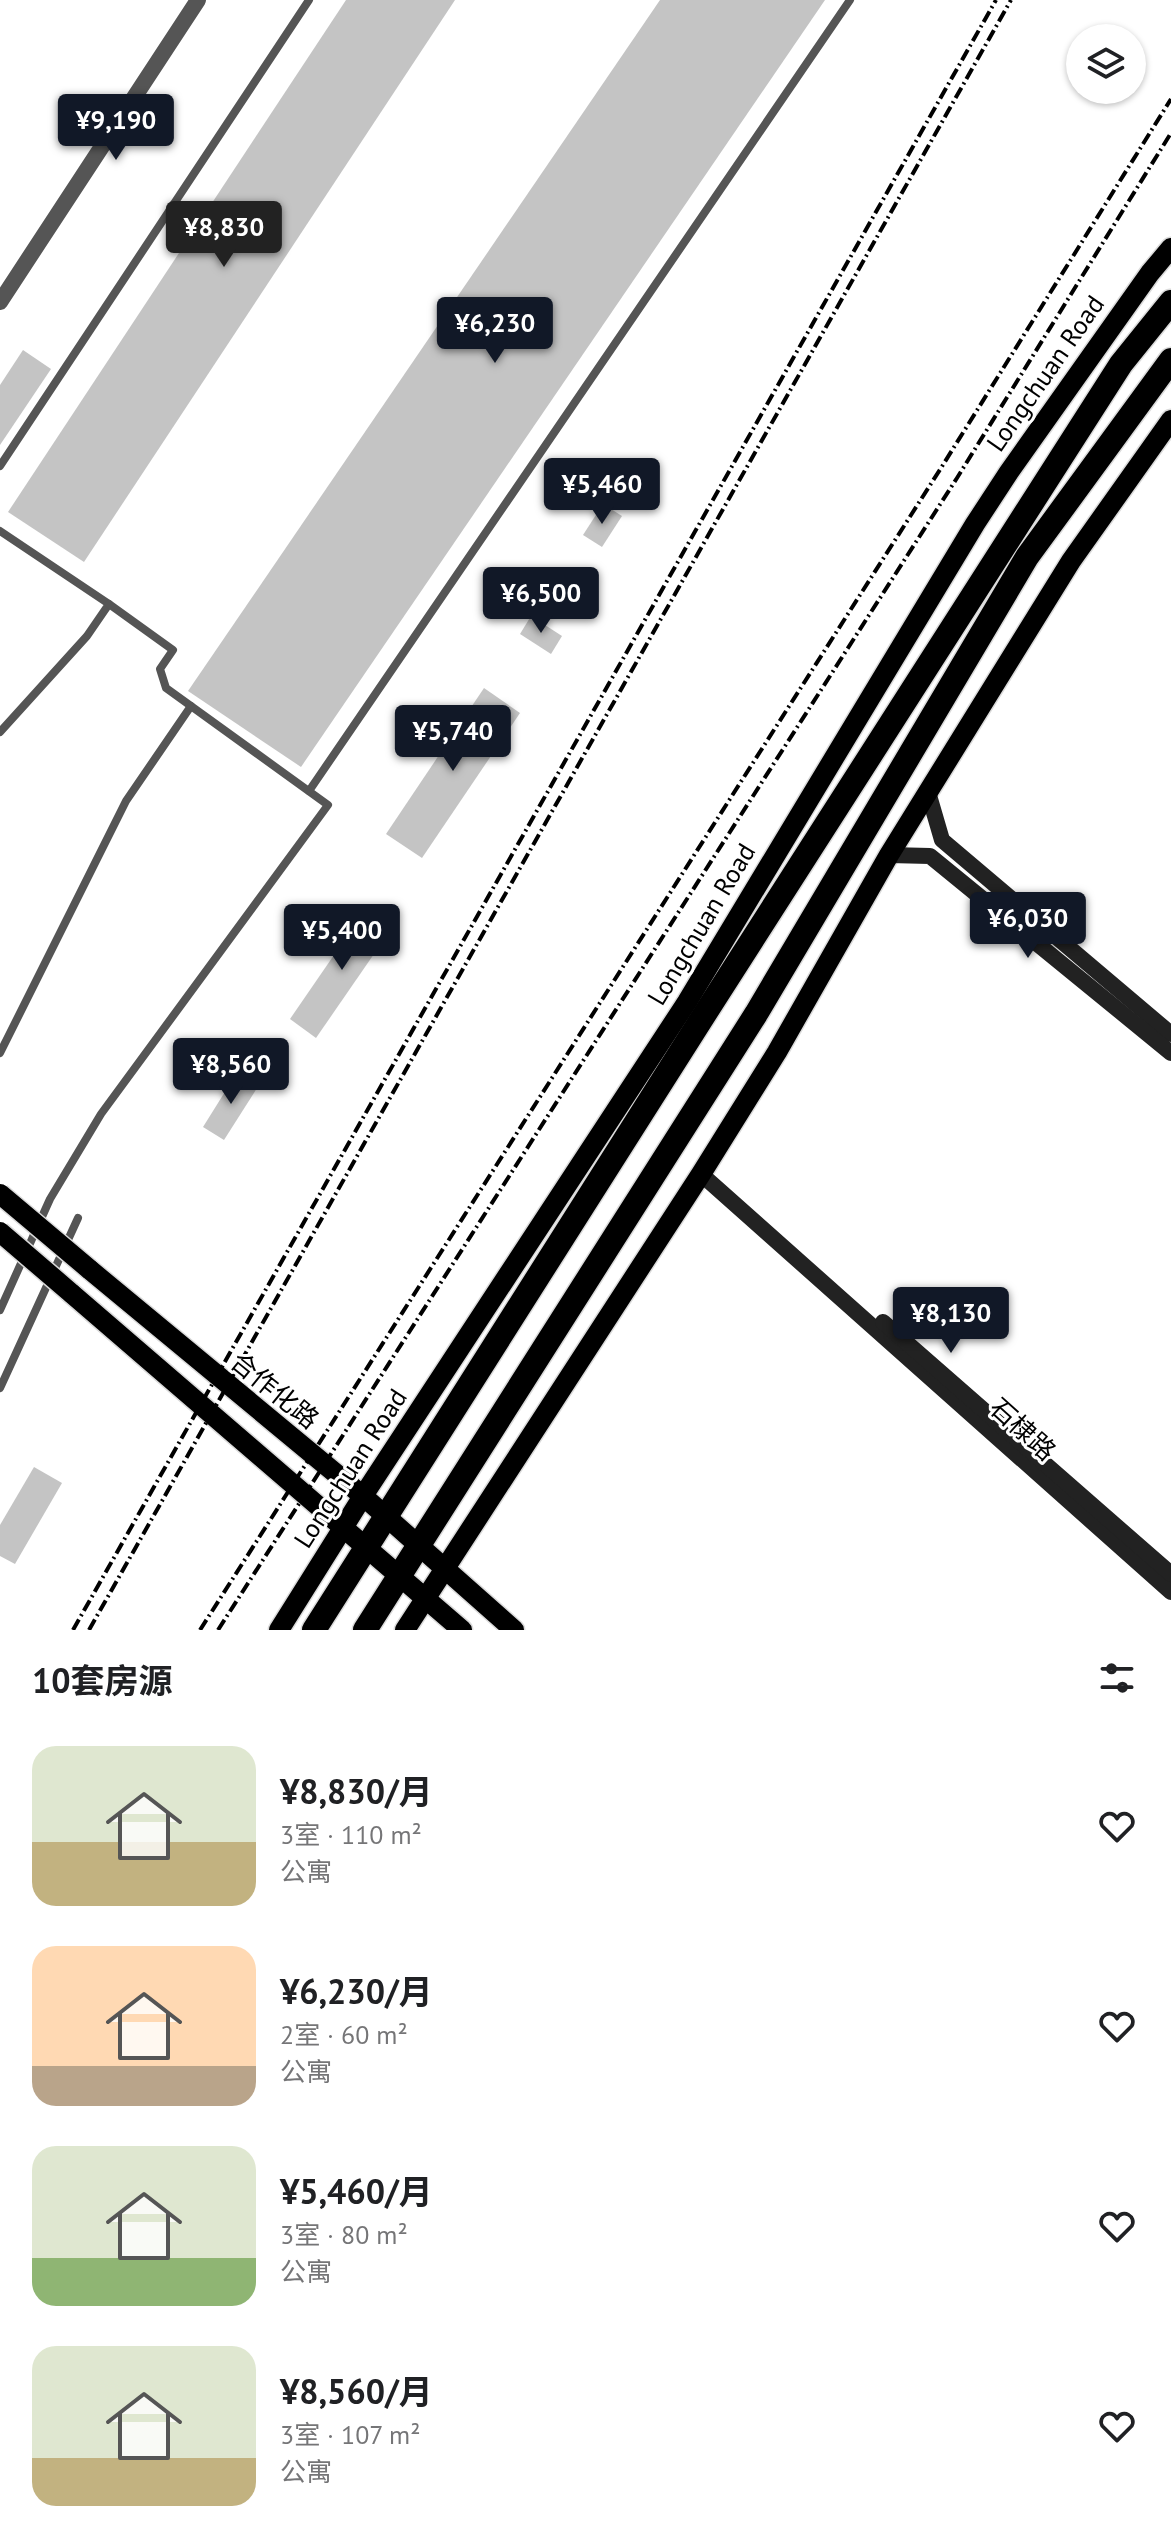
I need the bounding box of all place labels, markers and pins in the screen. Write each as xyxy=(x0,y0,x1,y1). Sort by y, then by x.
pin: ¥9,190 xyxy=(51,94,181,162)
pin: ¥8,830 xyxy=(159,201,289,269)
pin: ¥6,230 xyxy=(430,297,560,365)
pin: ¥5,460 xyxy=(537,458,667,526)
pin: ¥6,500 xyxy=(476,567,606,635)
pin: ¥5,740 xyxy=(388,705,518,773)
pin: ¥6,030 xyxy=(963,892,1093,960)
pin: ¥5,400 xyxy=(277,904,407,972)
pin: ¥8,560 xyxy=(166,1038,296,1106)
pin: ¥8,130 xyxy=(886,1287,1016,1355)

